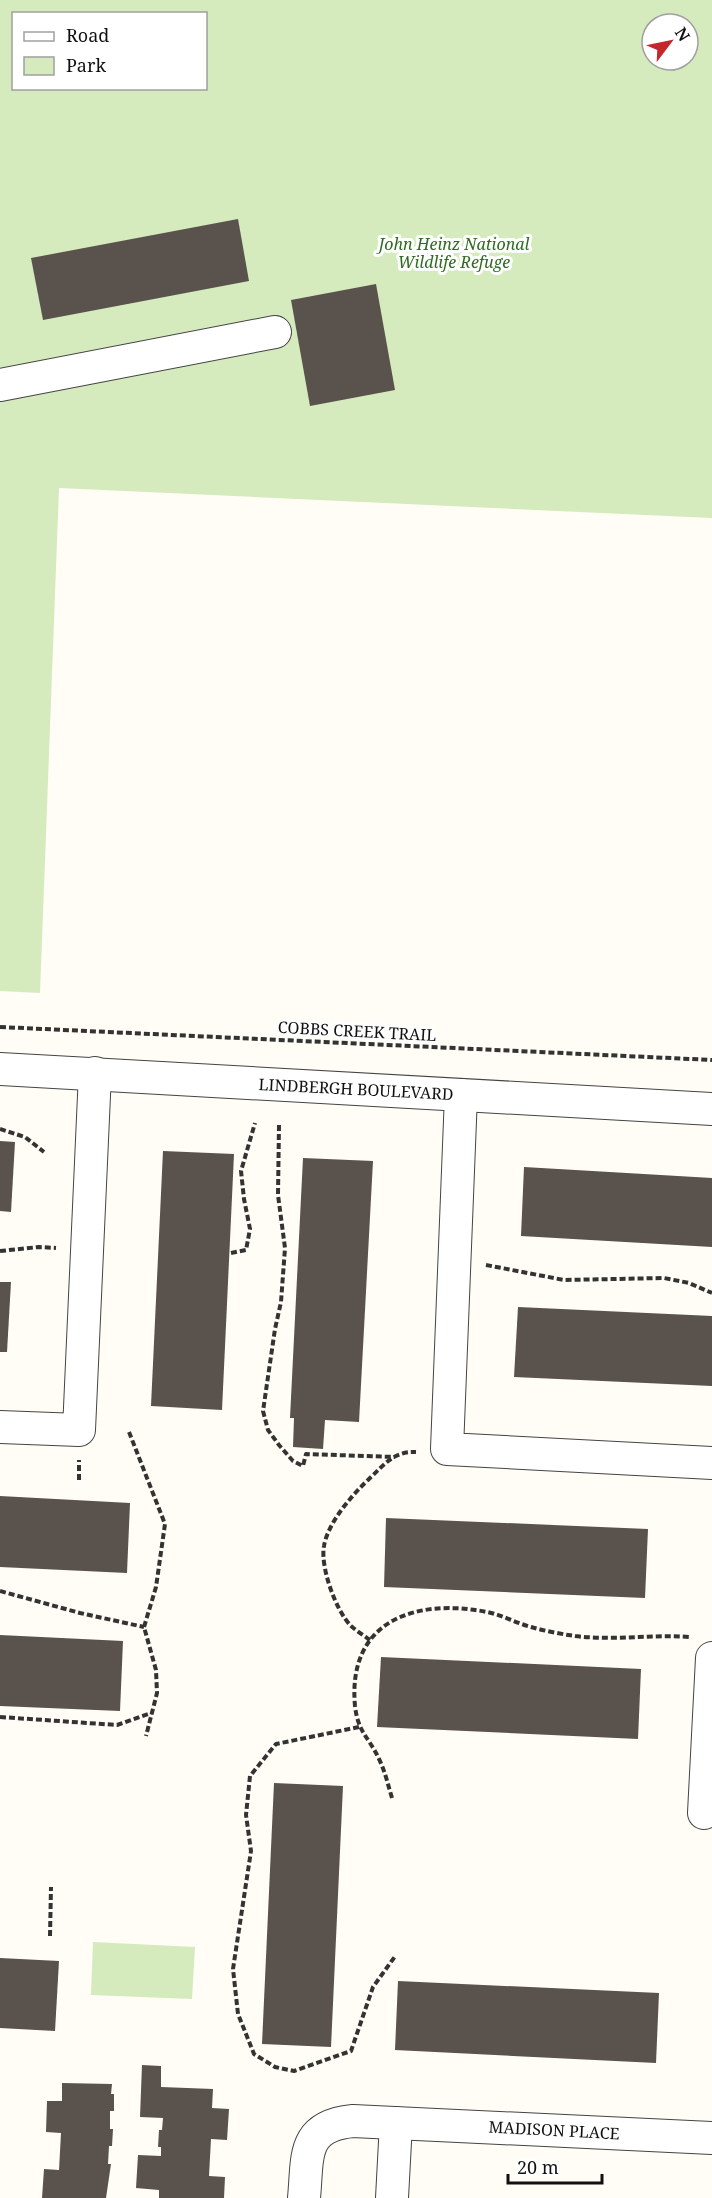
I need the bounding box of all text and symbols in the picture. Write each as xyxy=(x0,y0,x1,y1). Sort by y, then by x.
legend xyxy=(12,12,207,90)
north arrow xyxy=(640,12,700,72)
text: Road xyxy=(66,23,109,47)
text: N xyxy=(670,23,696,46)
text: Park xyxy=(66,53,106,77)
park label: John Heinz National Wildlife Refuge xyxy=(376,233,529,273)
street label: COBBS CREEK TRAIL xyxy=(277,1016,437,1046)
street label: LINDBERGH BOULEVARD xyxy=(258,1073,454,1105)
street label: MADISON PLACE xyxy=(488,2116,620,2144)
scale bar xyxy=(508,2147,602,2185)
text: 20 m xyxy=(517,2155,559,2179)

